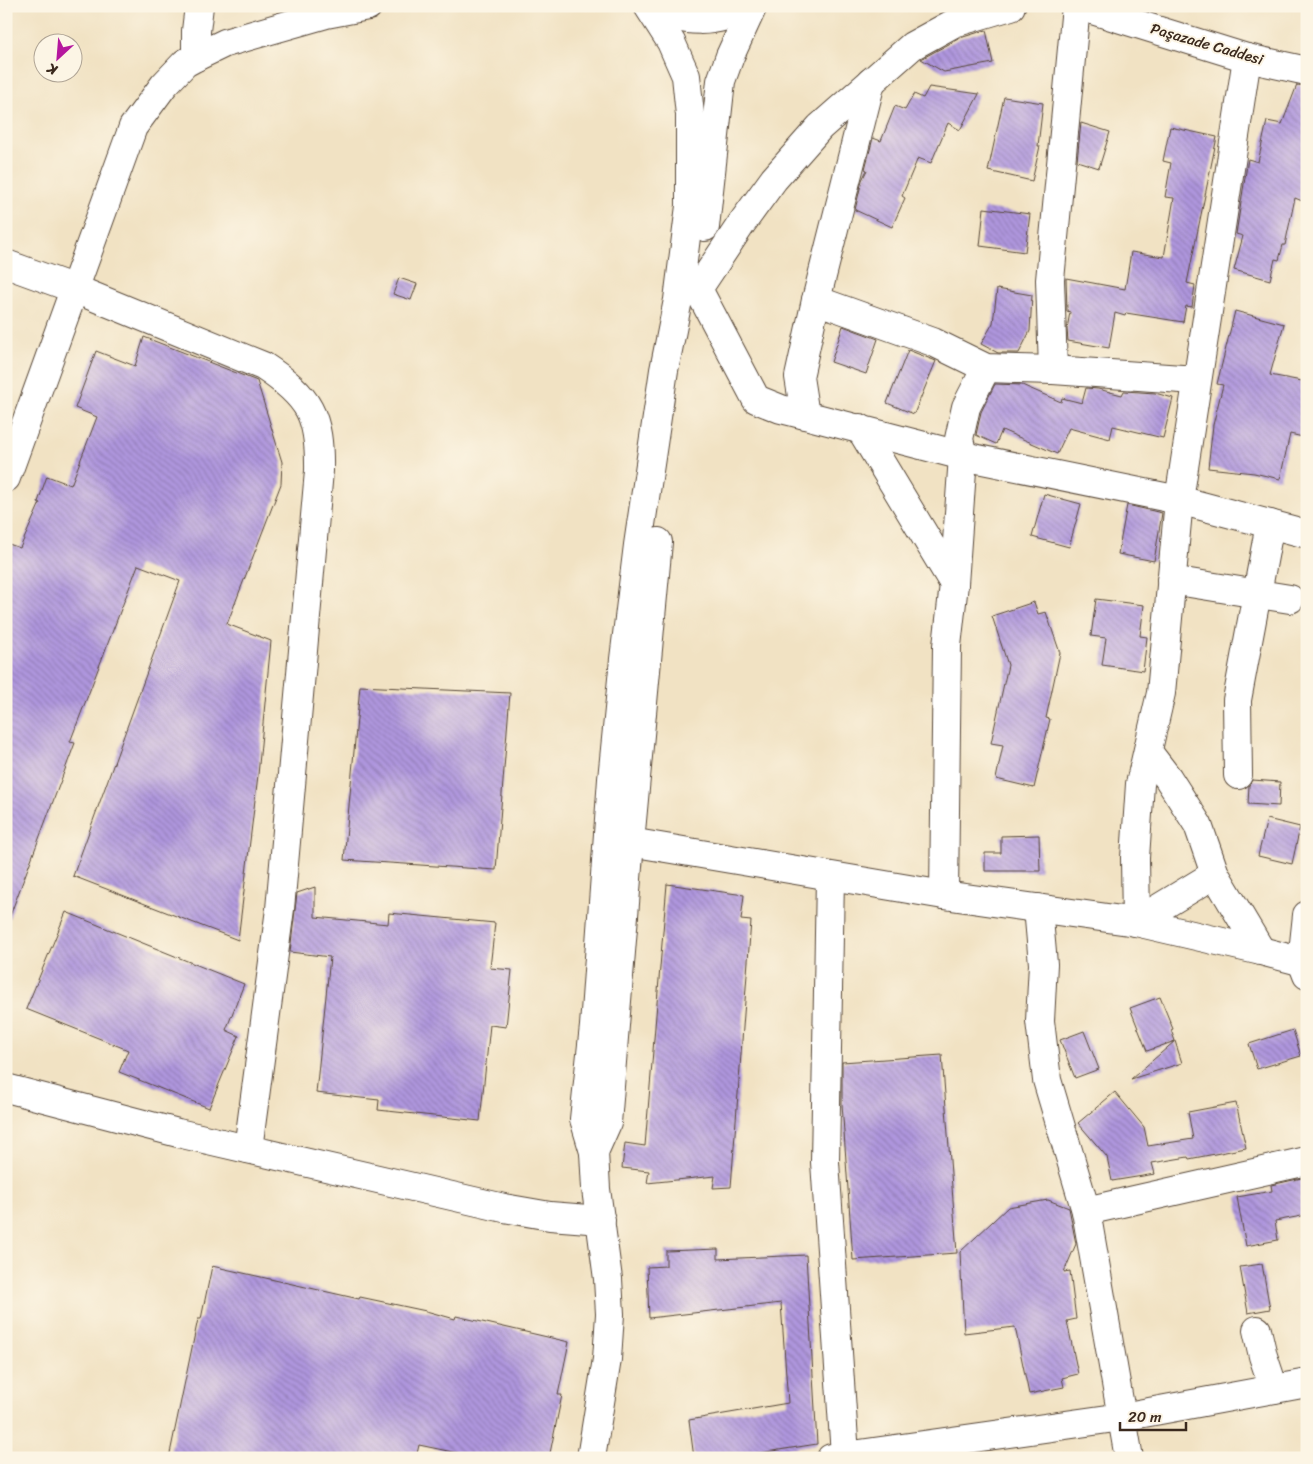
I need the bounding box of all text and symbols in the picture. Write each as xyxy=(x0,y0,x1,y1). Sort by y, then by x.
street label: Paşazade Caddesi xyxy=(1148,15,1267,73)
north arrow xyxy=(32,32,82,82)
text: K xyxy=(42,55,63,83)
scale bar xyxy=(1120,1399,1187,1431)
text: 20 m xyxy=(1128,1404,1162,1430)

